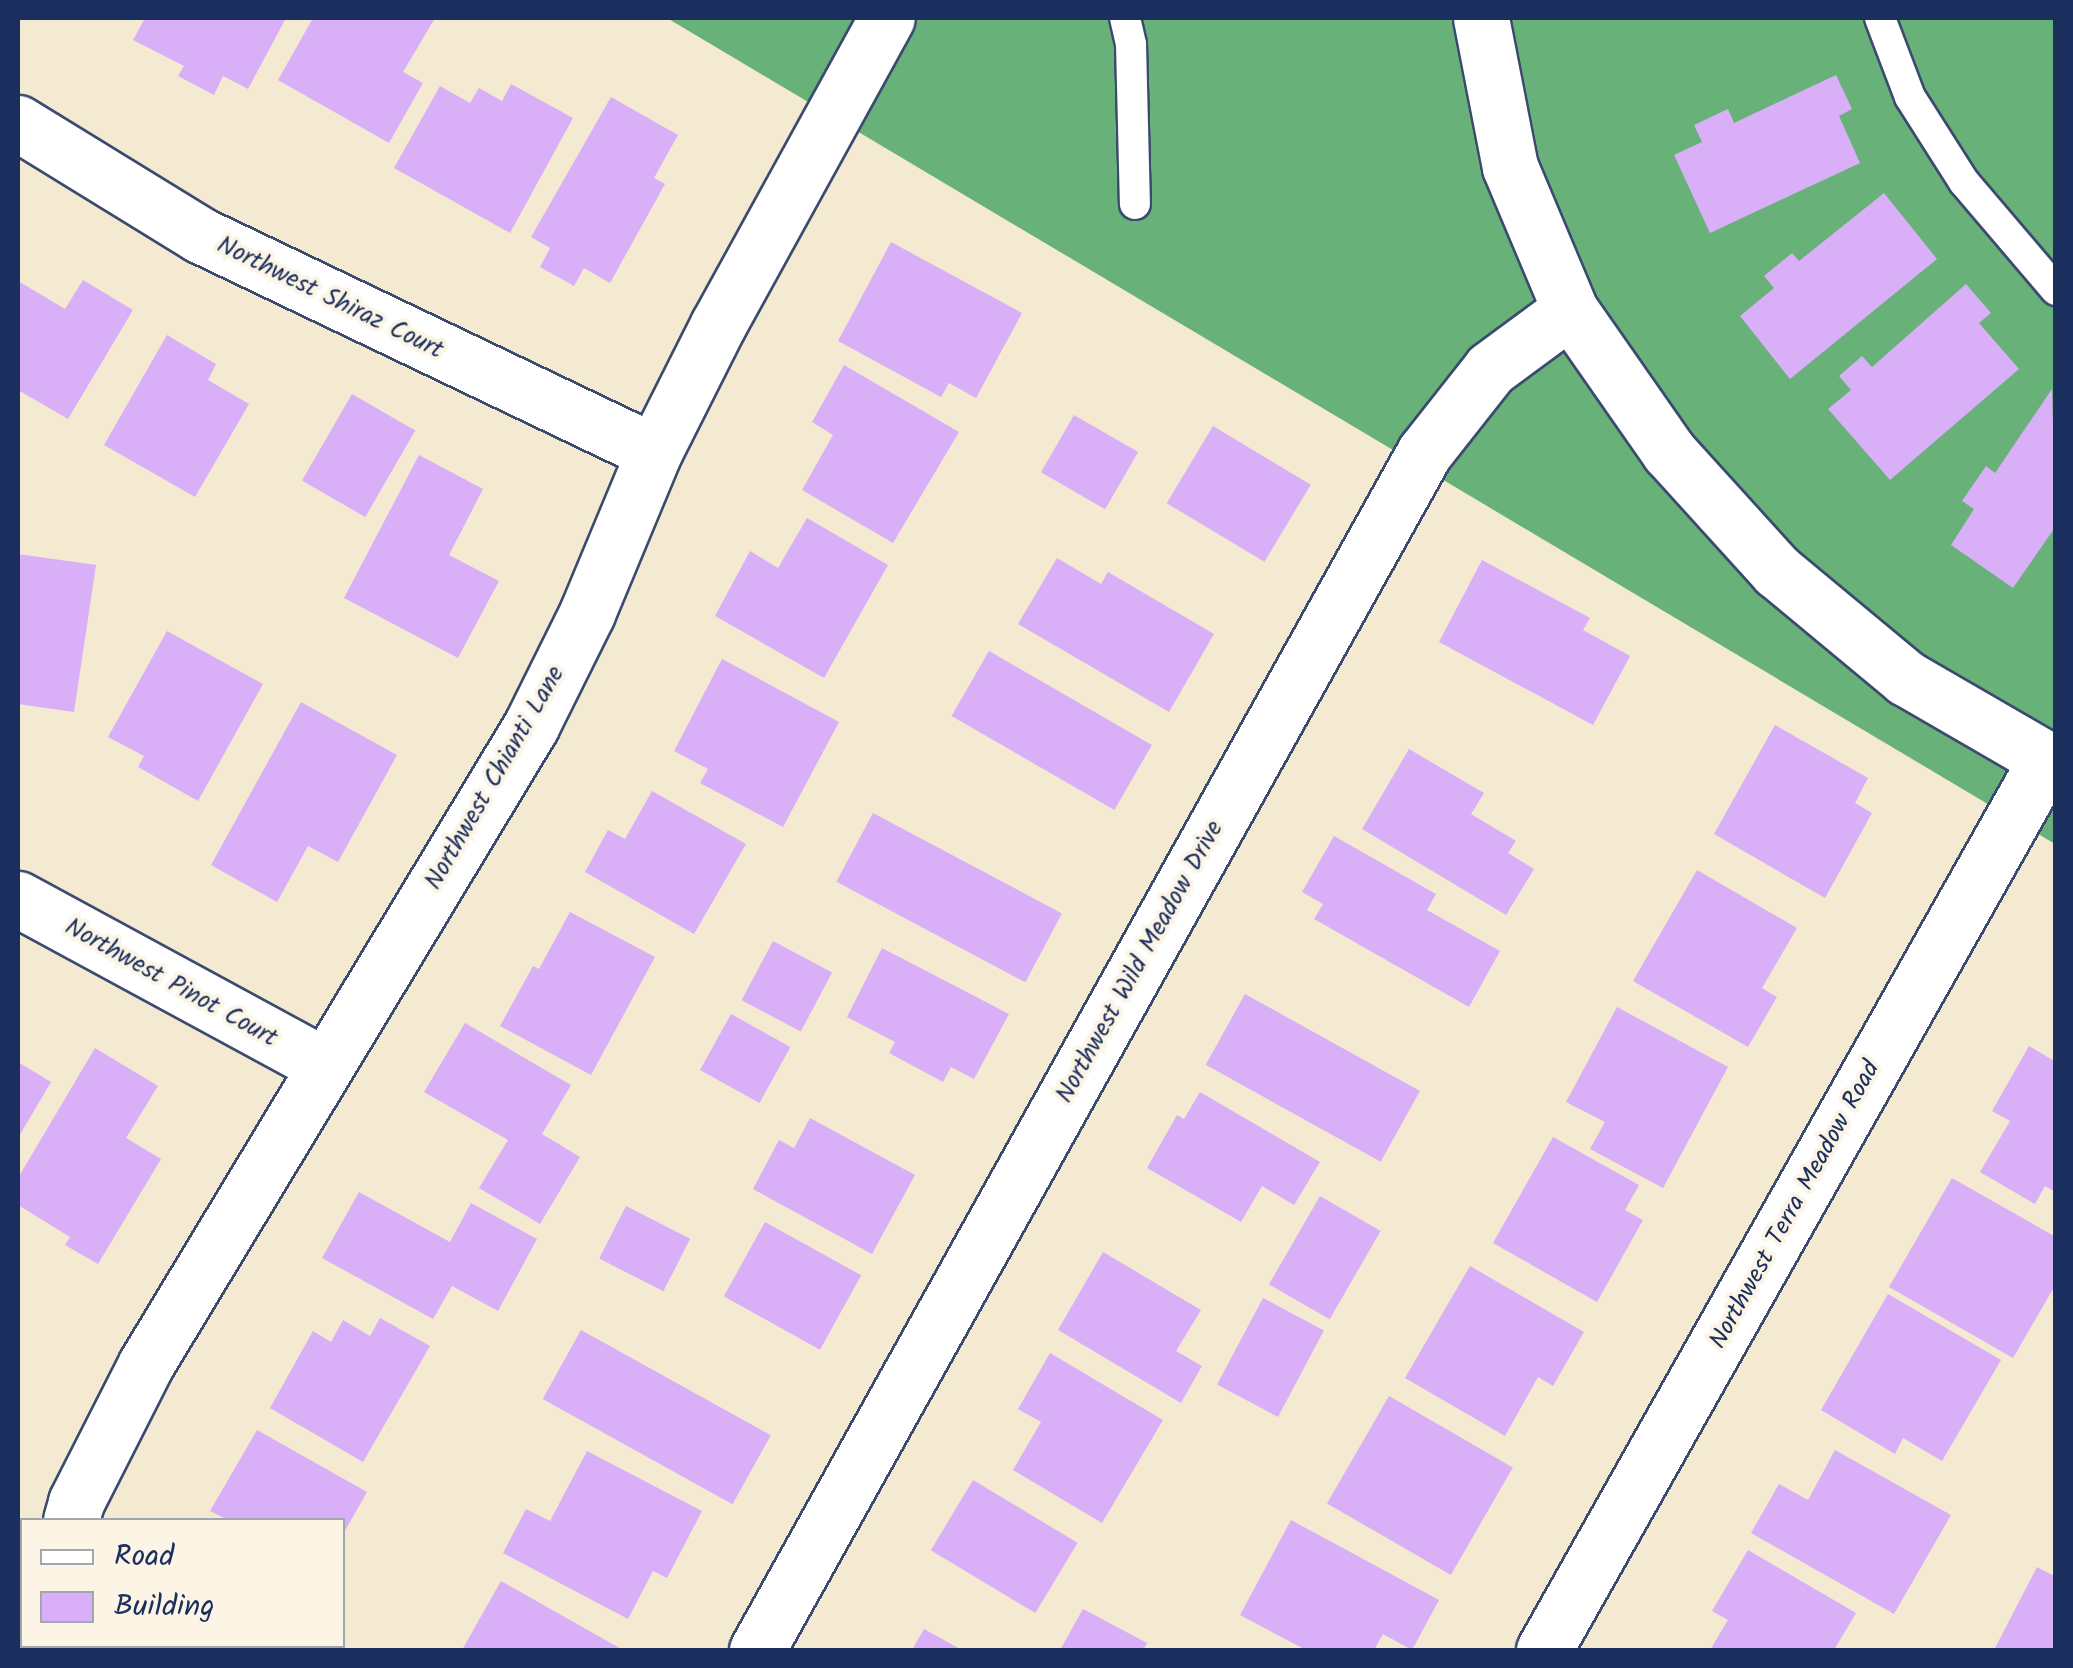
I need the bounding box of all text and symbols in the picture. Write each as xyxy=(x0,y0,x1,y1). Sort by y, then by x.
street label: Northwest Shiraz Court xyxy=(212,230,448,366)
street label: Northwest Chianti Lane xyxy=(419,661,571,895)
street label: Northwest Wild Meadow Drive xyxy=(1050,816,1230,1108)
street label: Northwest Pinot Court xyxy=(60,912,282,1054)
street label: Northwest Terra Meadow Road xyxy=(1703,1056,1887,1354)
legend xyxy=(20,1518,345,1648)
text: Road xyxy=(114,1533,174,1581)
text: Building xyxy=(114,1583,214,1631)

